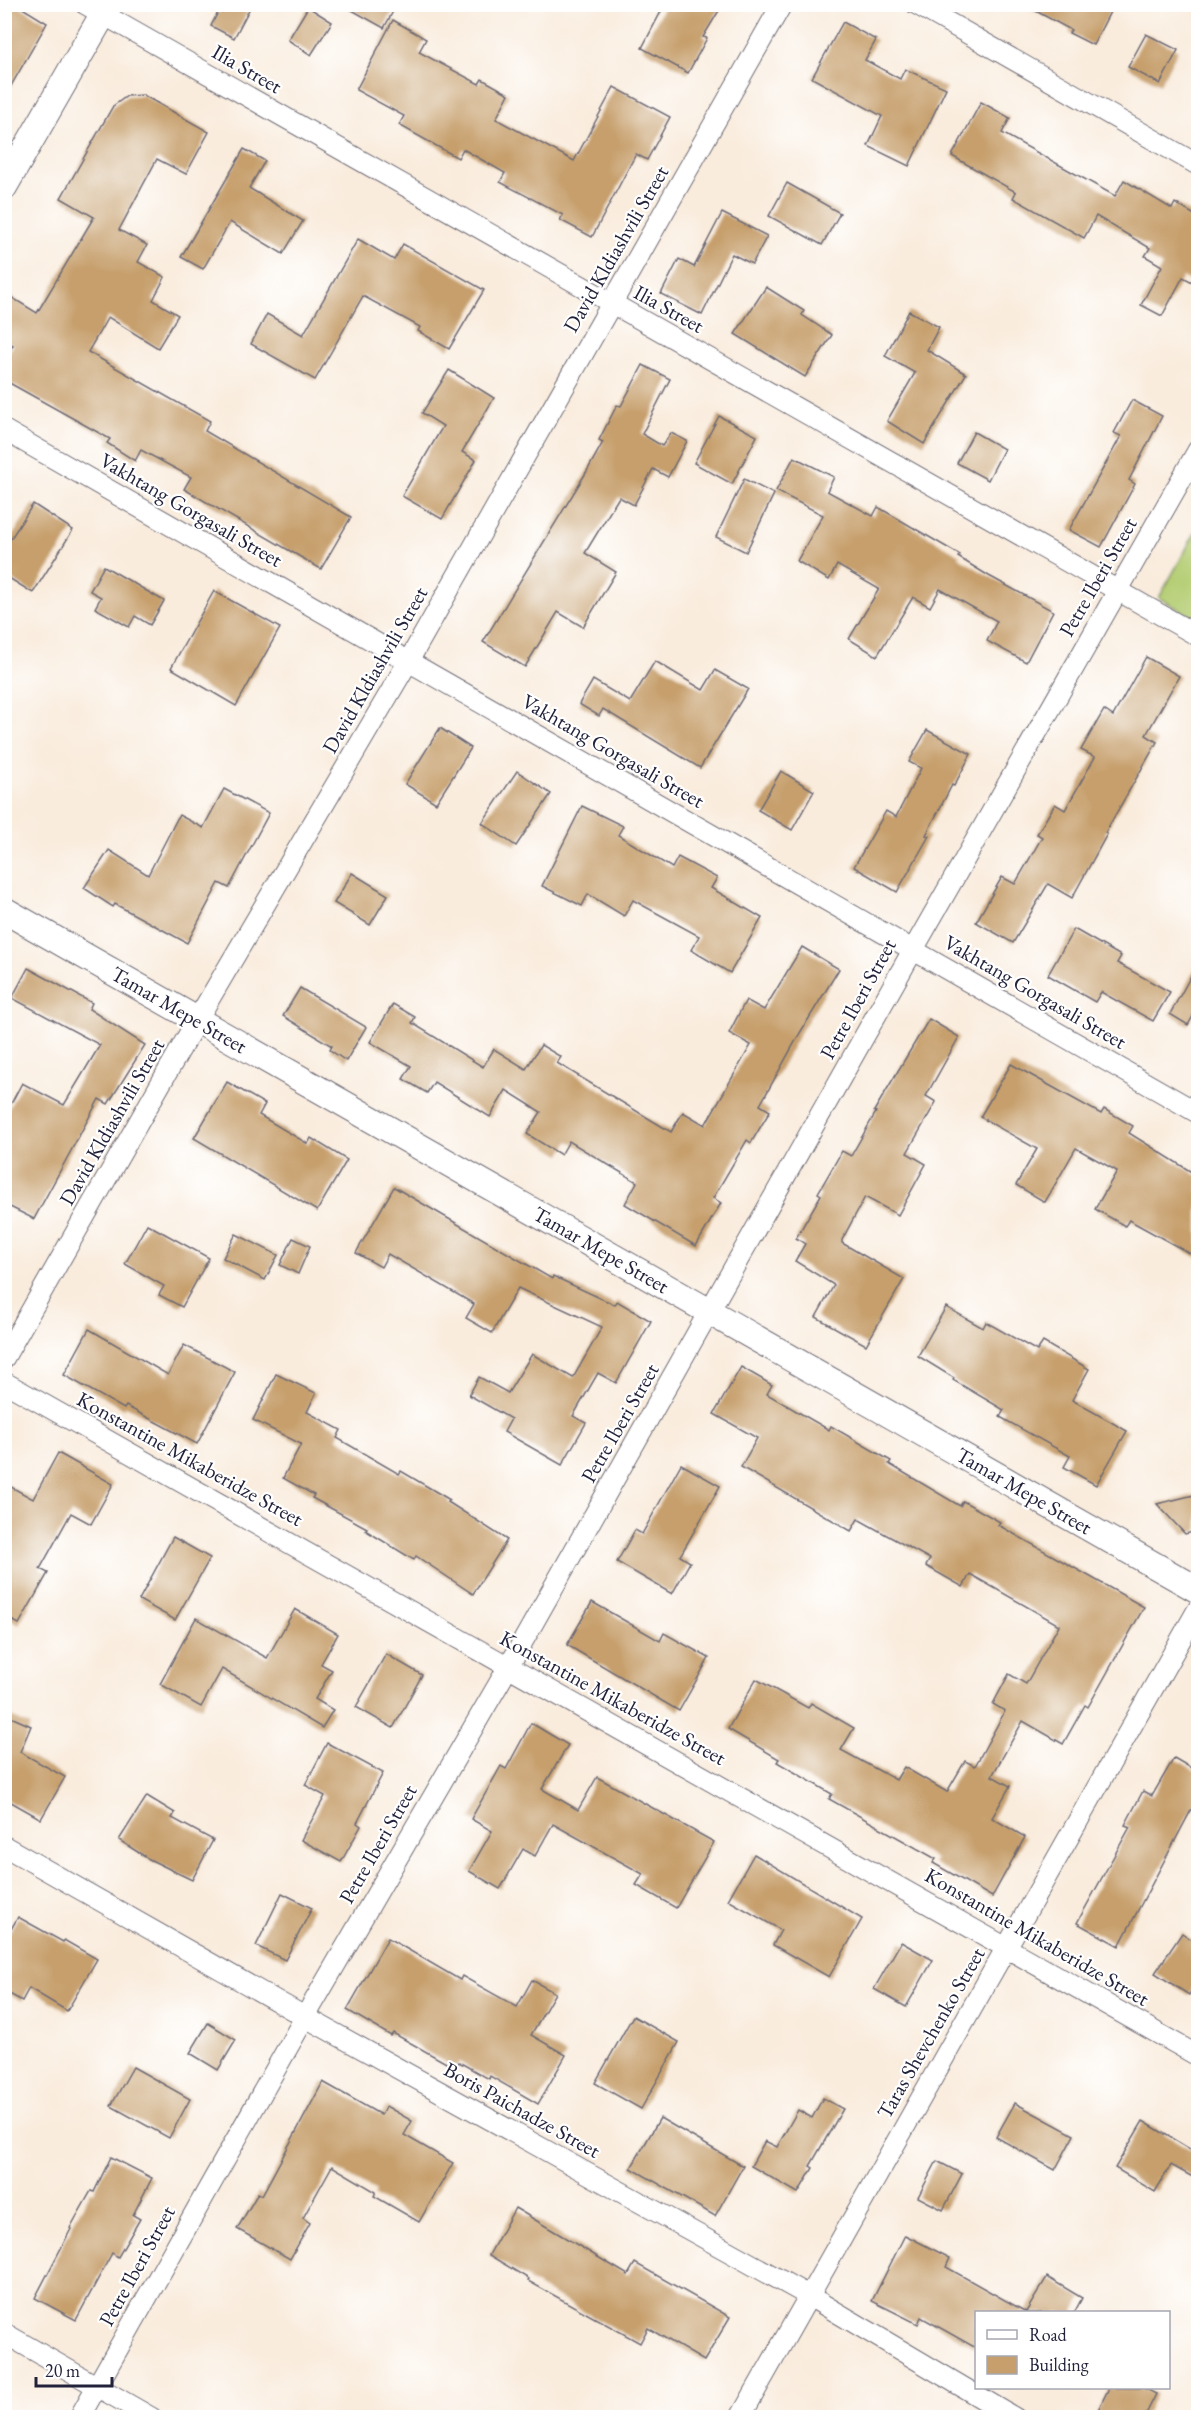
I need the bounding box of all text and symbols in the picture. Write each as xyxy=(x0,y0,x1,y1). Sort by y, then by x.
street label: Ilia Street xyxy=(208,38,287,99)
street label: David Kldiashvili Street xyxy=(557,160,675,337)
street label: Ilia Street xyxy=(629,278,709,339)
street label: Vakhtang Gorgasali Street xyxy=(95,446,288,573)
street label: Petre Iberi Street xyxy=(1053,512,1143,641)
street label: David Kldiashvili Street xyxy=(316,581,434,758)
street label: Vakhtang Gorgasali Street xyxy=(517,687,710,814)
street label: Vakhtang Gorgasali Street xyxy=(939,928,1132,1055)
street label: Petre Iberi Street xyxy=(813,934,902,1064)
street label: Tamar Mepe Street xyxy=(107,960,252,1060)
street label: David Kldiashvili Street xyxy=(53,1033,171,1210)
street label: Tamar Mepe Street xyxy=(529,1200,674,1300)
street label: Petre Iberi Street xyxy=(575,1358,665,1487)
street label: Konstantine Mikaberidze Street xyxy=(72,1385,308,1532)
street label: Tamar Mepe Street xyxy=(952,1441,1097,1541)
street label: Konstantine Mikaberidze Street xyxy=(495,1624,731,1771)
street label: Petre Iberi Street xyxy=(333,1779,423,1908)
street label: Konstantine Mikaberidze Street xyxy=(920,1861,1154,2012)
street label: Taras Shevchenko Street xyxy=(871,1942,991,2123)
street label: Boris Paichadze Street xyxy=(439,2055,606,2164)
street label: Petre Iberi Street xyxy=(92,2201,181,2331)
legend xyxy=(975,2311,1170,2389)
text: Road xyxy=(1029,2323,1068,2346)
scale bar xyxy=(36,2350,112,2388)
text: Building xyxy=(1029,2353,1089,2376)
text: 20 m xyxy=(45,2359,80,2382)

